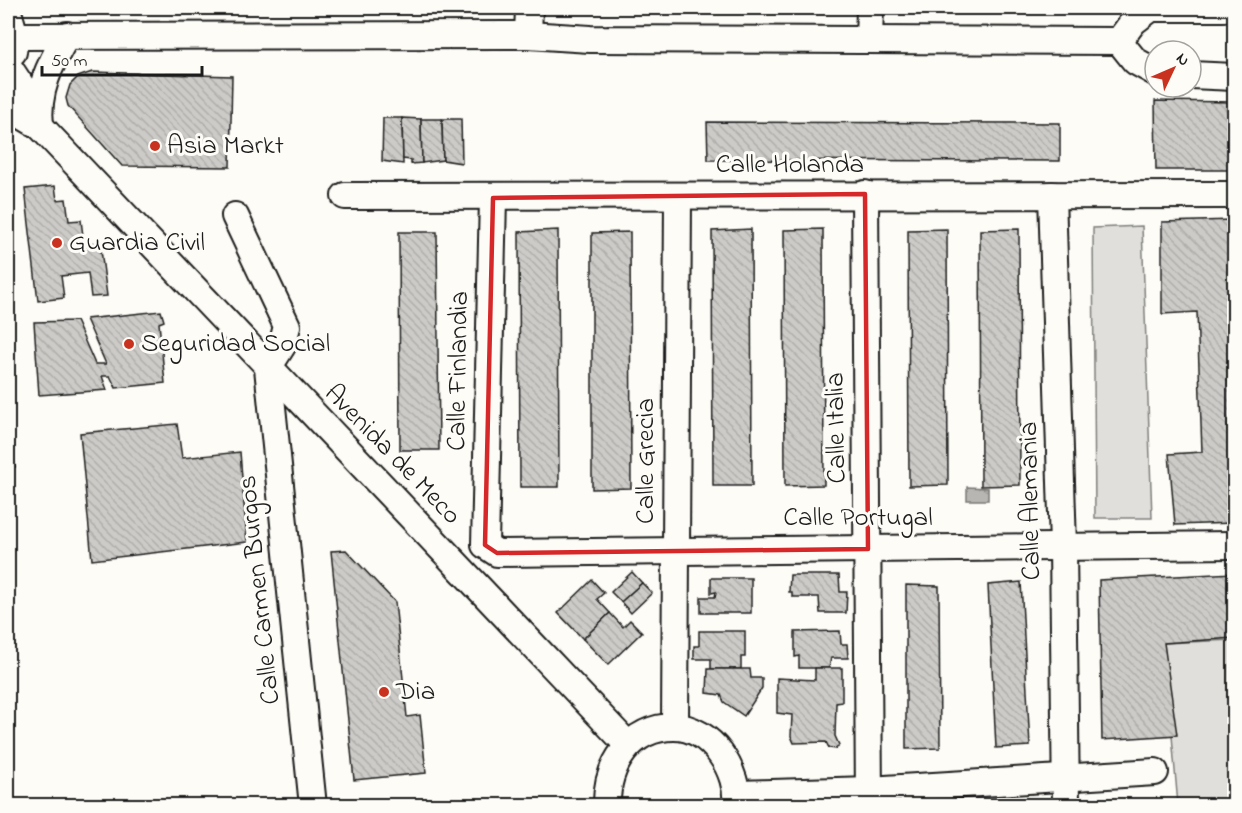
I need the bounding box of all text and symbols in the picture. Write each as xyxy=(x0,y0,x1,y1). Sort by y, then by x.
scale bar xyxy=(42,39,202,77)
north arrow xyxy=(1143,39,1203,99)
text: N xyxy=(1170,48,1195,72)
text: 50 m xyxy=(51,49,88,75)
place label: Asia Markt xyxy=(167,127,284,166)
marker: Asia Markt xyxy=(148,139,162,153)
street label: Calle Holanda xyxy=(716,146,864,185)
place label: Guardia Civil xyxy=(69,224,205,263)
marker: Guardia Civil xyxy=(50,236,64,250)
street label: Calle Finlandia xyxy=(438,291,480,451)
place label: Seguridad Social xyxy=(141,325,330,364)
marker: Seguridad Social xyxy=(122,337,136,351)
street label: Calle Italia xyxy=(817,372,857,484)
street label: Avenida de Meco xyxy=(314,376,470,534)
street label: Calle Grecia xyxy=(627,398,666,524)
street label: Calle Alemania xyxy=(1010,421,1052,581)
street label: Calle Carmen Burgos xyxy=(229,474,291,706)
street label: Calle Portugal xyxy=(783,499,933,538)
place label: Dia xyxy=(395,673,435,712)
marker: Dia xyxy=(377,685,391,699)

